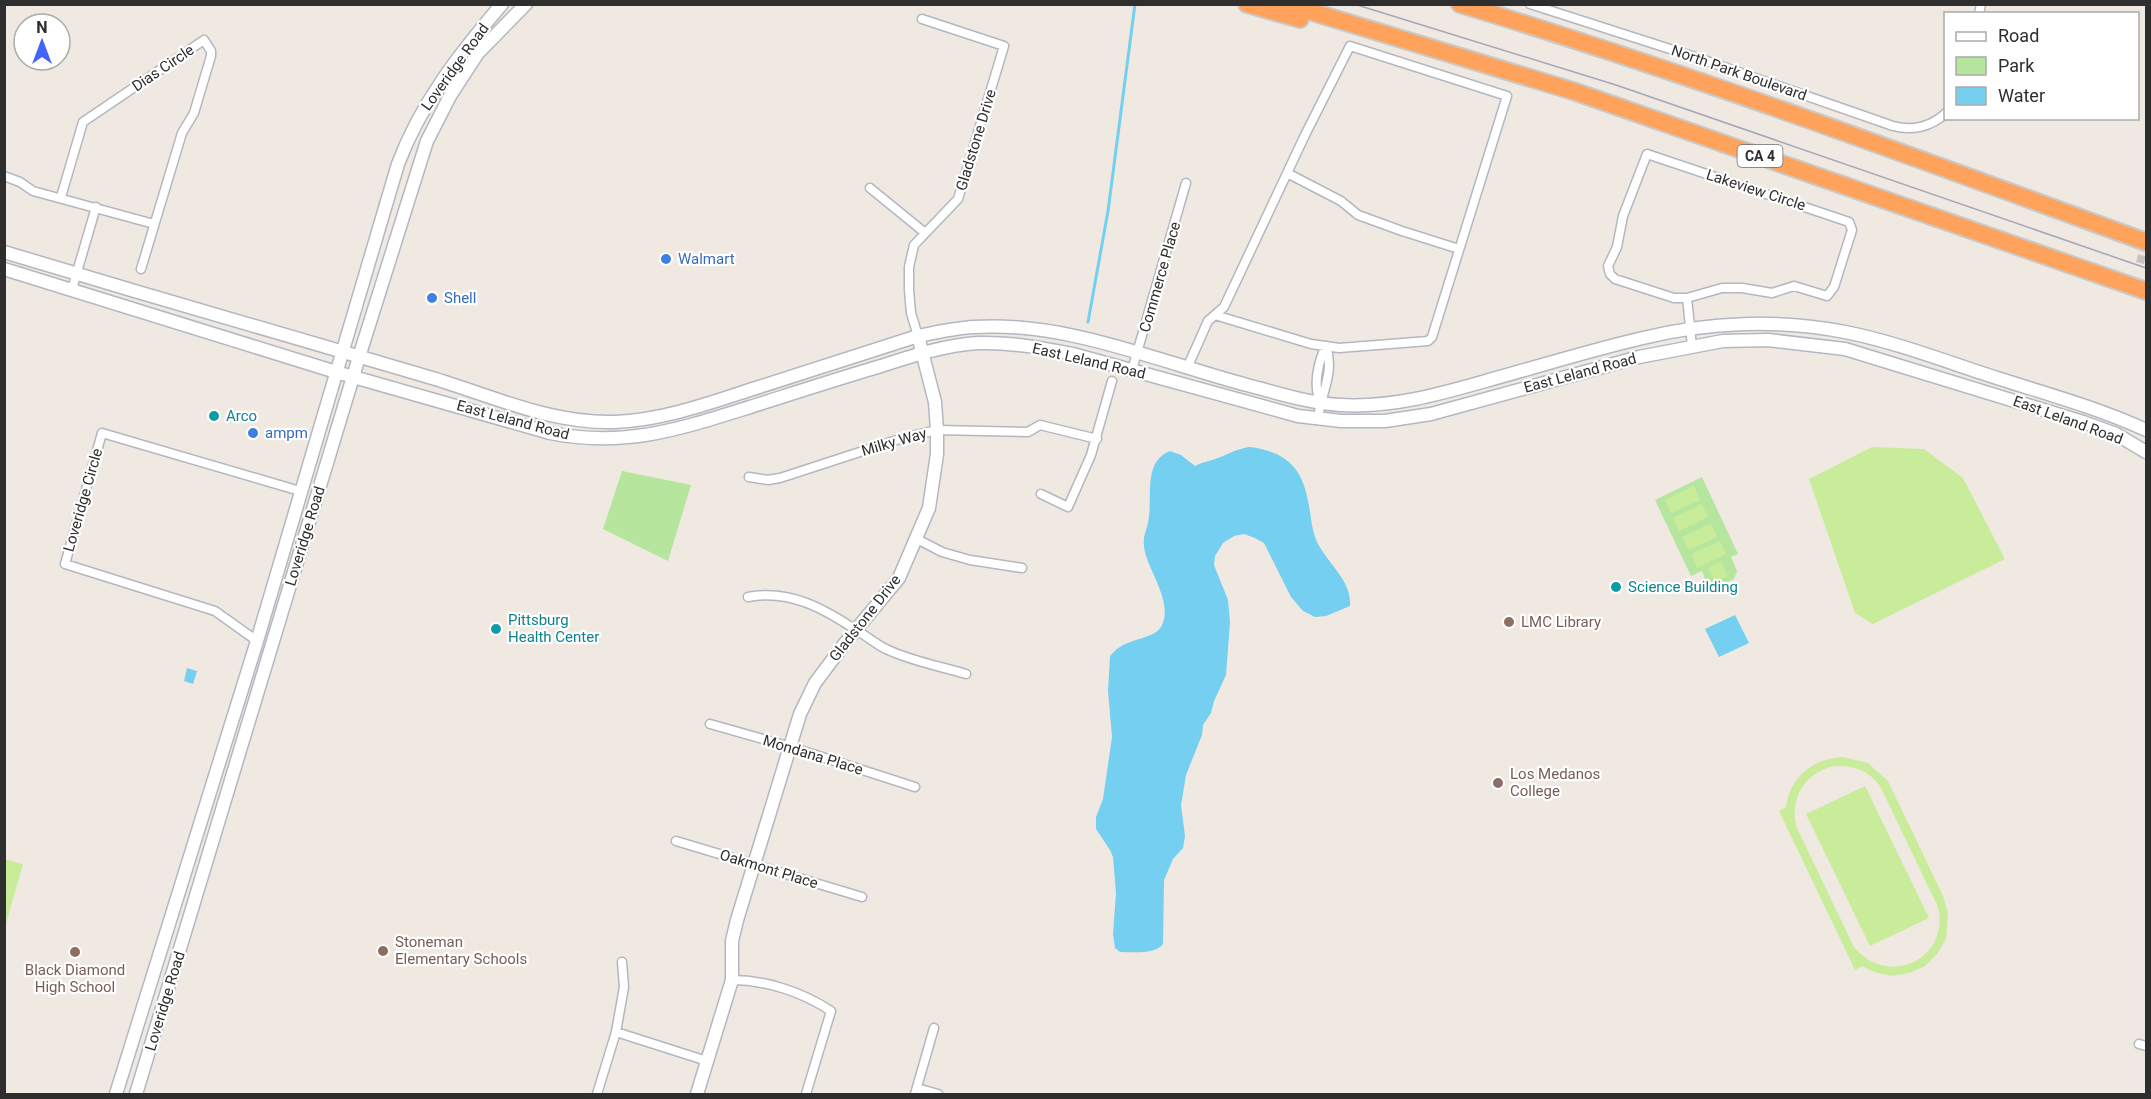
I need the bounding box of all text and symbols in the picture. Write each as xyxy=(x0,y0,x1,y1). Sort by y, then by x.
north arrow xyxy=(12,12,72,72)
legend xyxy=(1944,12,2139,120)
text: N xyxy=(36,18,48,37)
street label: Loveridge Road xyxy=(417,20,493,114)
text: Road xyxy=(1998,25,2039,46)
street label: Dias Circle xyxy=(129,41,197,95)
street label: North Park Boulevard xyxy=(1669,41,1809,105)
text: Park xyxy=(1998,55,2035,76)
text: Water xyxy=(1998,85,2045,106)
street label: Gladstone Drive xyxy=(952,87,1000,193)
road number: CA 4 xyxy=(1738,145,1782,167)
street label: Lakeview Circle xyxy=(1704,165,1808,215)
street label: Commerce Place xyxy=(1136,220,1184,334)
place label: Walmart xyxy=(678,250,735,268)
marker: Walmart xyxy=(659,252,673,266)
place label: Shell xyxy=(444,289,476,307)
marker: Shell xyxy=(425,291,439,305)
street label: East Leland Road xyxy=(1031,339,1147,383)
street label: East Leland Road xyxy=(1522,349,1638,397)
street label: East Leland Road xyxy=(2011,392,2125,448)
street label: East Leland Road xyxy=(455,396,571,444)
place label: Arco xyxy=(226,407,257,425)
marker: Arco xyxy=(207,409,221,423)
place label: ampm xyxy=(265,424,308,442)
street label: Milky Way xyxy=(859,424,929,460)
marker: ampm xyxy=(246,426,260,440)
street label: Loveridge Circle xyxy=(60,446,106,554)
street label: Loveridge Road xyxy=(281,484,329,588)
street label: Gladstone Drive xyxy=(826,571,905,665)
place label: Science Building xyxy=(1628,578,1738,596)
marker: Science Building xyxy=(1609,580,1623,594)
place label: Pittsburg Health Center xyxy=(508,611,599,646)
place label: LMC Library xyxy=(1521,613,1601,631)
marker: LMC Library xyxy=(1502,615,1516,629)
marker: Pittsburg Health Center xyxy=(489,622,503,636)
street label: Mondana Place xyxy=(761,731,865,779)
place label: Los Medanos College xyxy=(1510,765,1600,800)
marker: Los Medanos College xyxy=(1491,776,1505,790)
street label: Oakmont Place xyxy=(718,846,820,892)
place label: Stoneman Elementary Schools xyxy=(395,933,527,968)
marker: Stoneman Elementary Schools xyxy=(376,944,390,958)
marker: Black Diamond High School xyxy=(68,945,82,959)
street label: Loveridge Road xyxy=(141,949,189,1053)
place label: Black Diamond High School xyxy=(25,961,125,996)

